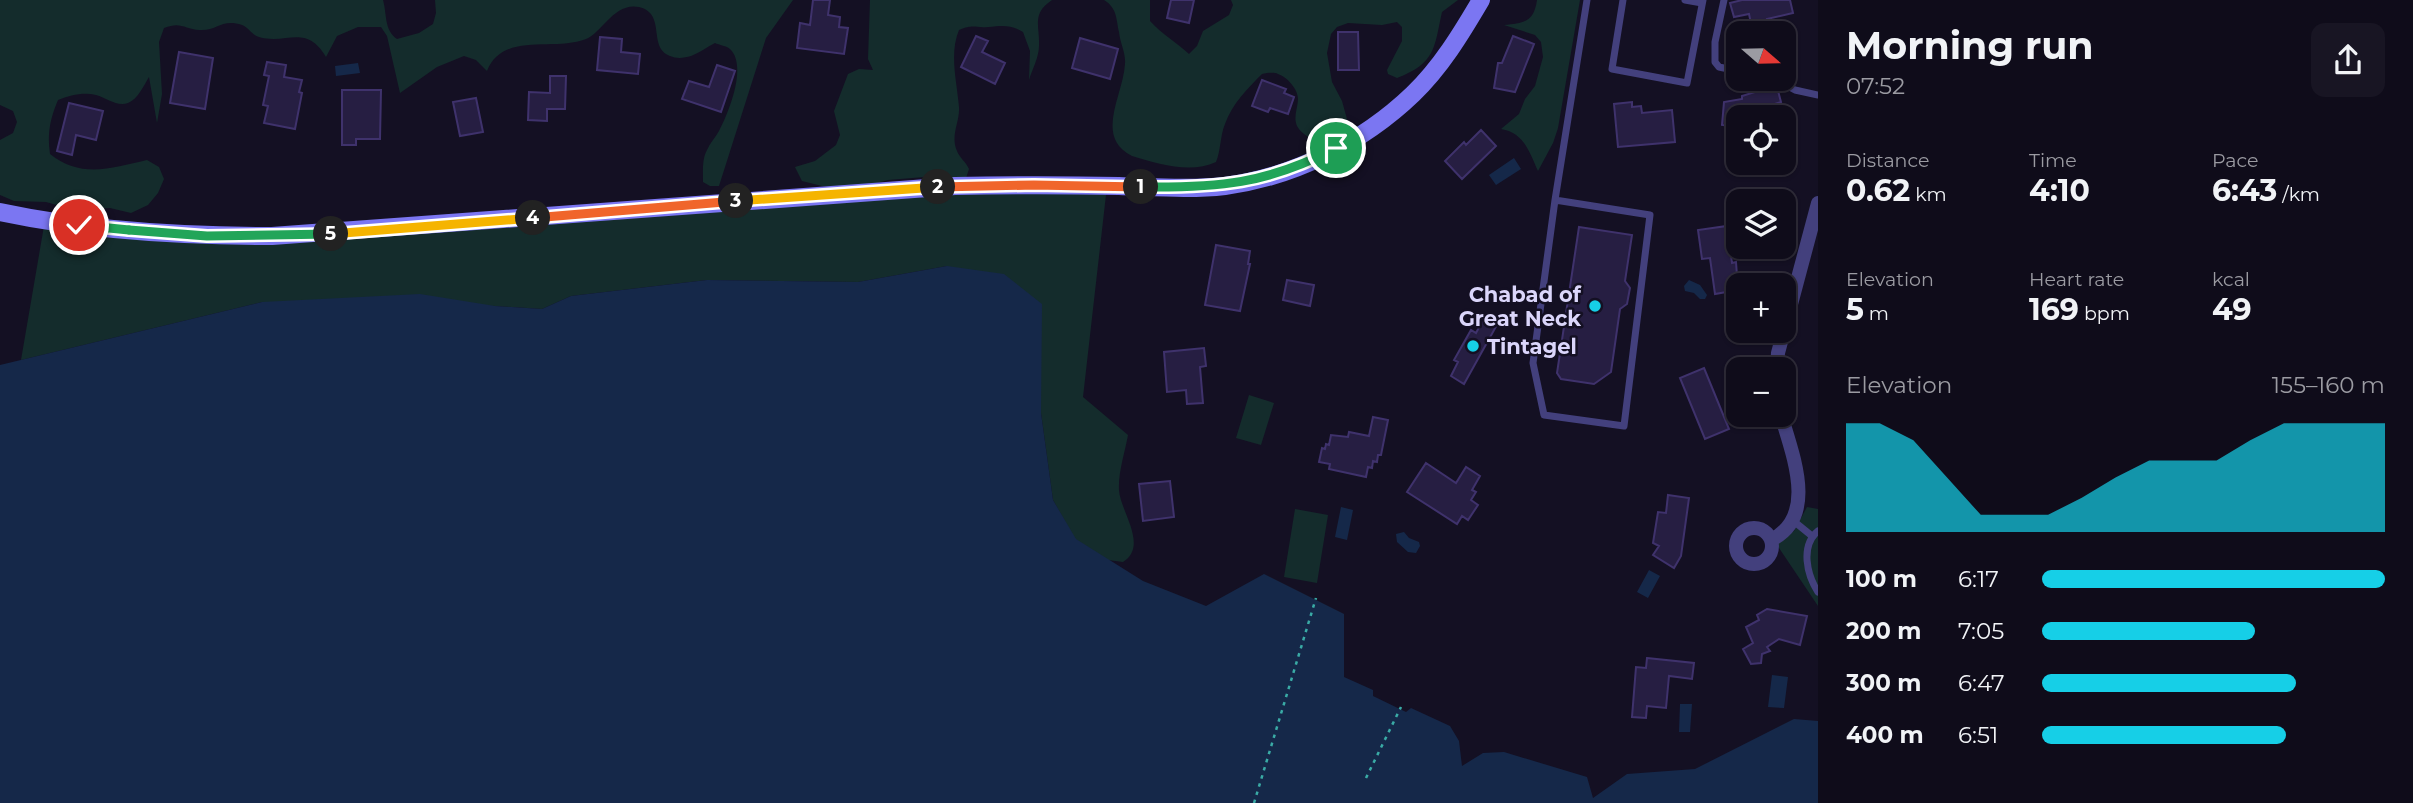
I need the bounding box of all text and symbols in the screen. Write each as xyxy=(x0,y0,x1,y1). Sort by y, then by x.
north arrow xyxy=(1726,21,1796,91)
map controls xyxy=(1726,21,1796,427)
text: Morning run xyxy=(1846,22,2094,69)
button: share xyxy=(2311,23,2385,97)
text: 07:52 xyxy=(1846,72,1905,100)
button: locate xyxy=(1726,105,1796,175)
pin xyxy=(1306,118,1366,178)
icon: arrive xyxy=(1317,129,1355,167)
text: Distance xyxy=(1846,149,1929,172)
text: Time xyxy=(2029,149,2077,172)
text: Pace xyxy=(2212,149,2259,172)
pin: 2 xyxy=(920,170,956,204)
pin: 1 xyxy=(1124,170,1158,204)
text: 0.62 xyxy=(1846,172,1910,209)
text: 4:10 xyxy=(2029,172,2090,209)
text: 6:43 xyxy=(2212,172,2277,209)
text: 2 xyxy=(932,175,943,198)
text: 1 xyxy=(1137,175,1144,198)
text: km xyxy=(1910,183,1947,206)
text: /km xyxy=(2277,183,2320,206)
pin: 3 xyxy=(718,184,754,218)
text: 3 xyxy=(730,189,741,212)
button: layers xyxy=(1726,189,1796,259)
pin xyxy=(49,195,109,255)
pin: 4 xyxy=(516,200,550,235)
icon: check xyxy=(60,206,98,244)
text: 4 xyxy=(526,206,539,229)
pin: 5 xyxy=(314,216,348,252)
text: 5 xyxy=(325,222,336,245)
text: Elevation xyxy=(1846,268,1934,291)
text: Heart rate xyxy=(2029,268,2124,291)
text: kcal xyxy=(2212,268,2250,291)
button: + xyxy=(1726,273,1796,343)
place label: Chabad of Great Neck xyxy=(1459,282,1582,331)
text: 5 xyxy=(1846,291,1864,328)
text: 169 xyxy=(2029,291,2079,328)
text: 49 xyxy=(2212,291,2252,328)
marker: Chabad of Great Neck xyxy=(1587,298,1603,314)
text: m xyxy=(1864,302,1889,325)
text: bpm xyxy=(2079,302,2130,325)
place label: Tintagel xyxy=(1487,334,1577,359)
marker: Tintagel xyxy=(1465,338,1481,354)
button: − xyxy=(1726,357,1796,427)
text: Elevation xyxy=(1846,371,1952,399)
text: 155–160 m xyxy=(2272,371,2385,399)
text: 100 m xyxy=(1846,565,1917,593)
text: 6:17 xyxy=(1958,565,1999,593)
text: 200 m xyxy=(1846,617,1921,645)
text: 7:05 xyxy=(1958,617,2004,645)
text: 300 m xyxy=(1846,669,1922,697)
text: 6:47 xyxy=(1958,669,2005,697)
text: 400 m xyxy=(1846,721,1924,749)
text: 6:51 xyxy=(1958,721,1998,749)

